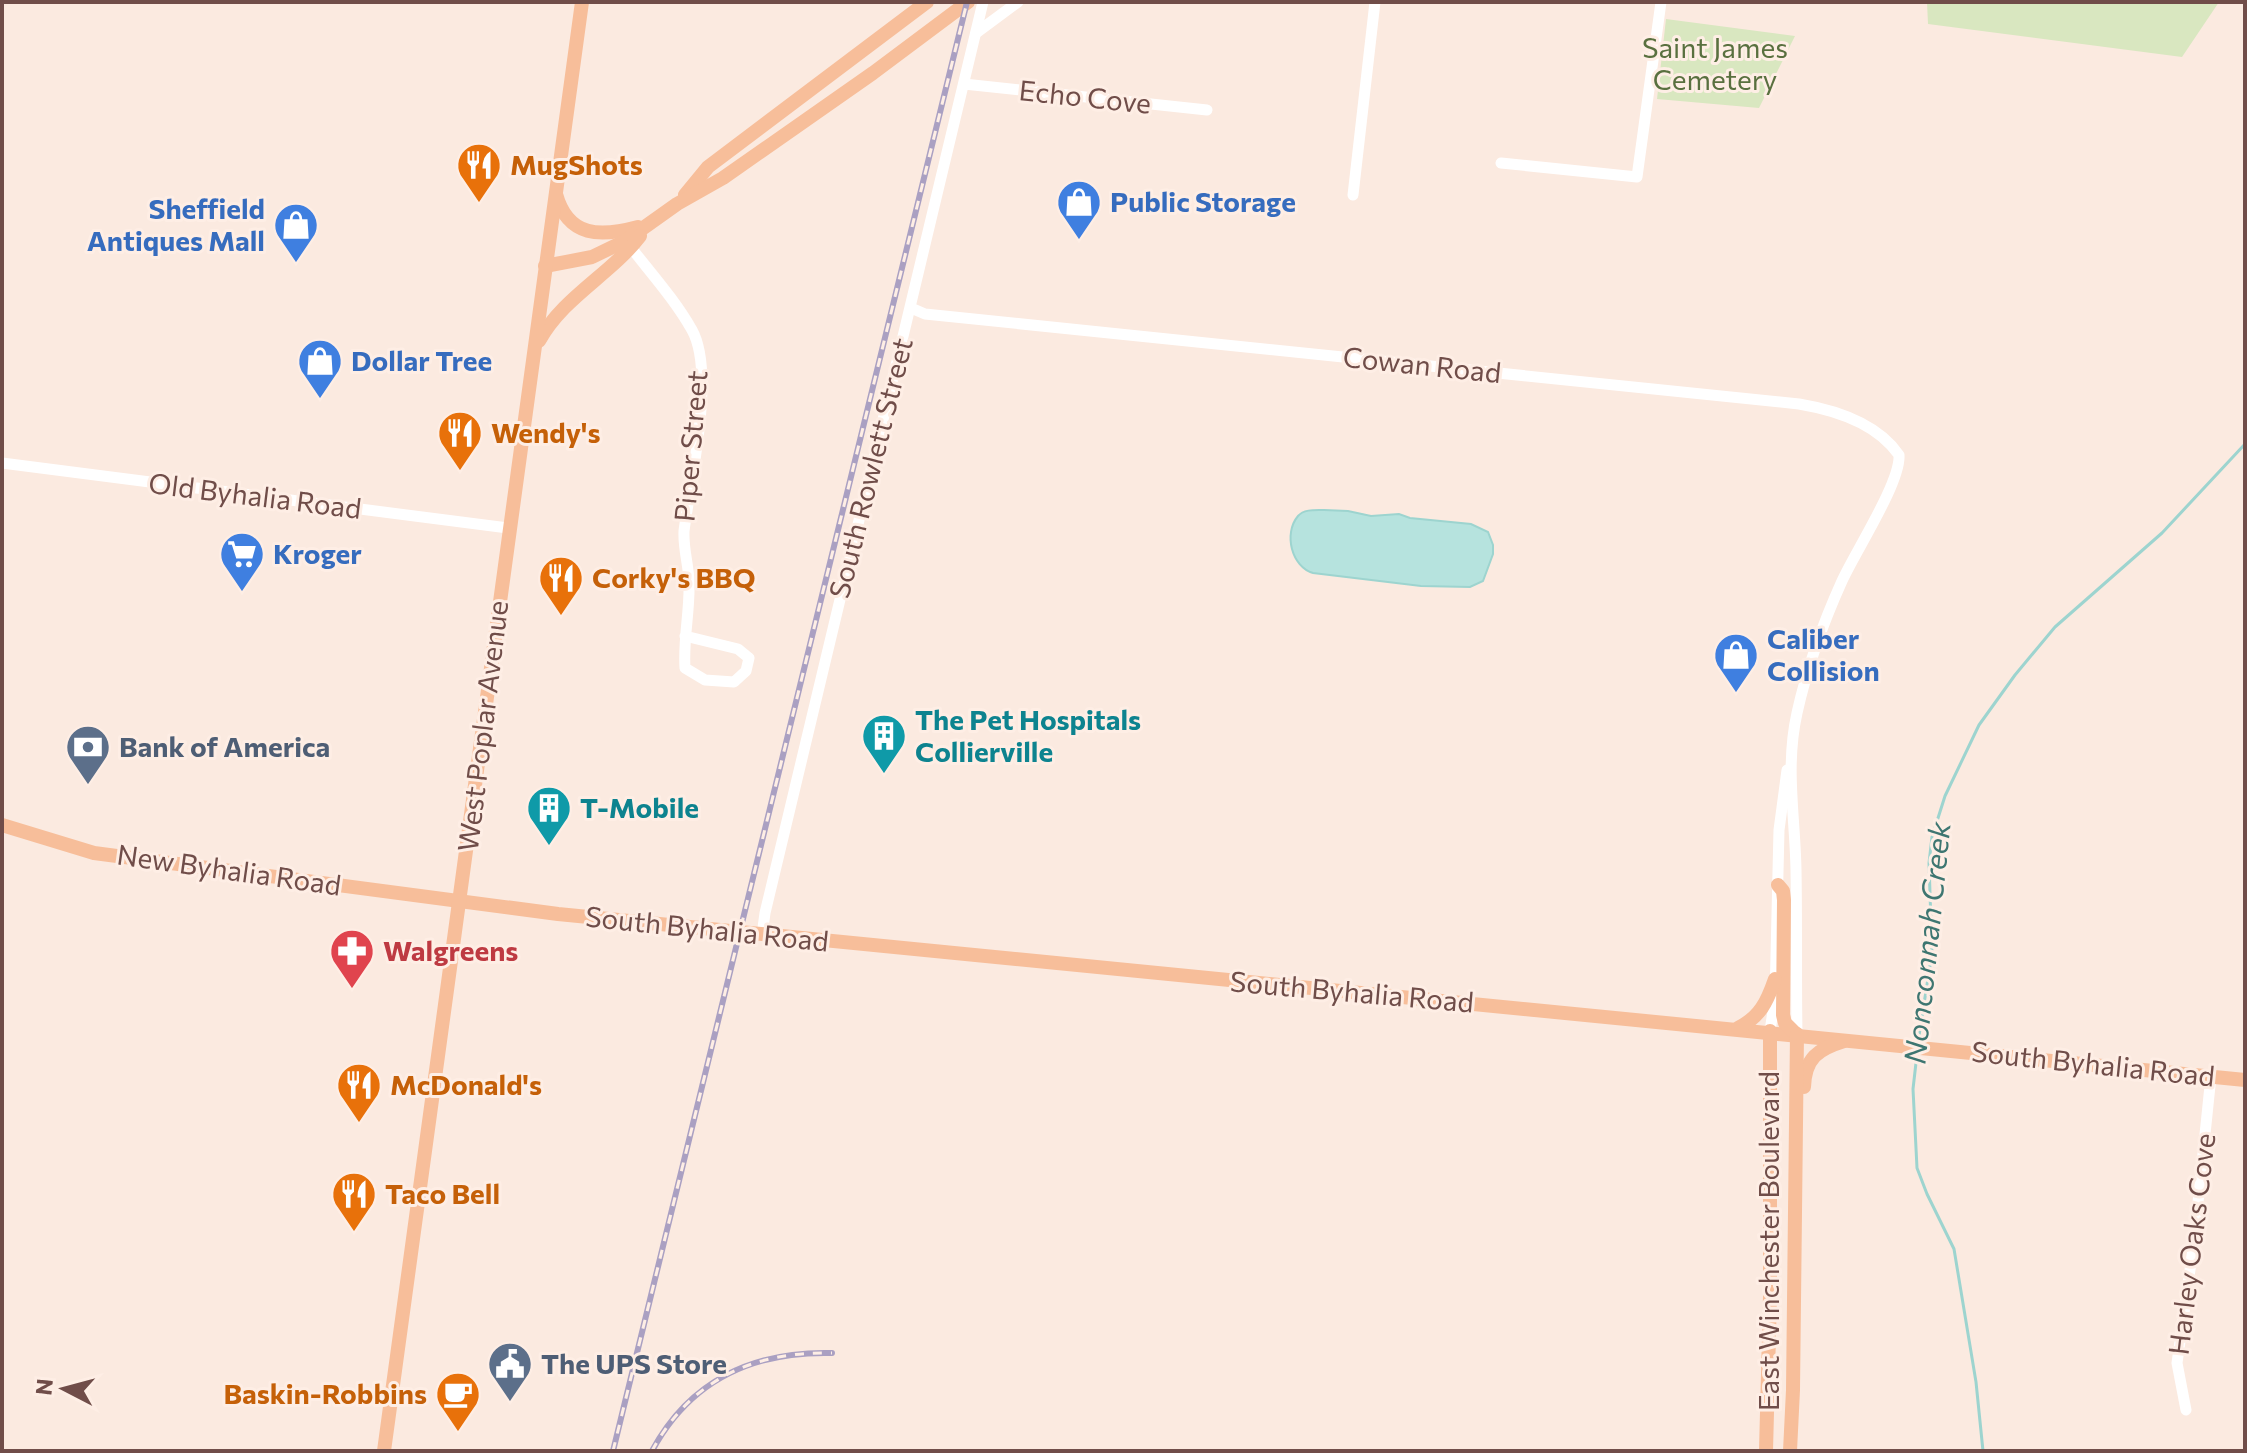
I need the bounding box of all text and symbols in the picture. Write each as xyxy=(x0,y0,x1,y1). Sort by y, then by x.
park label: Saint James Cemetery xyxy=(1642,30,1788,96)
street label: Echo Cove xyxy=(1017,72,1153,120)
restaurant icon: MugShots xyxy=(455,141,503,204)
place label: MugShots xyxy=(510,147,643,181)
shop icon: Public Storage xyxy=(1055,178,1103,241)
place label: Public Storage xyxy=(1110,184,1296,218)
place label: Sheffield Antiques Mall xyxy=(87,191,265,257)
shop icon: Sheffield Antiques Mall xyxy=(272,201,320,264)
street label: South Rowlett Street xyxy=(821,334,919,602)
shop icon: Dollar Tree xyxy=(296,337,344,400)
street label: Cowan Road xyxy=(1341,339,1503,389)
place label: Dollar Tree xyxy=(351,343,492,377)
street label: Piper Street xyxy=(666,369,714,523)
restaurant icon: Wendy's xyxy=(436,409,484,472)
place label: Wendy's xyxy=(491,415,600,449)
street label: Old Byhalia Road xyxy=(147,465,364,525)
supermarket icon: Kroger xyxy=(218,530,266,593)
place label: Kroger xyxy=(273,536,362,570)
restaurant icon: Corky's BBQ xyxy=(537,554,585,617)
place label: Corky's BBQ xyxy=(592,560,755,594)
street label: West Poplar Avenue xyxy=(450,598,514,853)
place label: Caliber Collision xyxy=(1767,621,1880,687)
shop icon: Caliber Collision xyxy=(1712,631,1760,694)
place label: The Pet Hospitals Collierville xyxy=(915,702,1141,768)
building icon: The Pet Hospitals Collierville xyxy=(860,712,908,775)
bank icon: Bank of America xyxy=(64,723,112,786)
place label: Bank of America xyxy=(119,729,330,763)
building icon: T-Mobile xyxy=(525,784,573,847)
place label: T-Mobile xyxy=(580,790,699,824)
water label: Nonconnah Creek xyxy=(1894,819,1957,1066)
street label: New Byhalia Road xyxy=(115,836,343,902)
street label: South Byhalia Road xyxy=(584,898,830,958)
pharmacy icon: Walgreens xyxy=(328,927,376,990)
place label: Walgreens xyxy=(383,933,518,967)
street label: South Byhalia Road xyxy=(1229,963,1475,1019)
street label: South Byhalia Road xyxy=(1970,1033,2216,1093)
restaurant icon: McDonald's xyxy=(335,1061,383,1124)
place label: McDonald's xyxy=(390,1067,542,1101)
street label: East Winchester Boulevard xyxy=(1751,1071,1785,1411)
street label: Harley Oaks Cove xyxy=(2161,1131,2221,1357)
restaurant icon: Taco Bell xyxy=(330,1170,378,1233)
place label: Taco Bell xyxy=(385,1176,500,1210)
public building icon: The UPS Store xyxy=(486,1340,534,1403)
place label: The UPS Store xyxy=(541,1346,727,1380)
north arrow xyxy=(24,1349,104,1429)
cafe icon: Baskin-Robbins xyxy=(434,1370,482,1433)
place label: Baskin-Robbins xyxy=(223,1376,427,1410)
text: N xyxy=(29,1377,58,1396)

